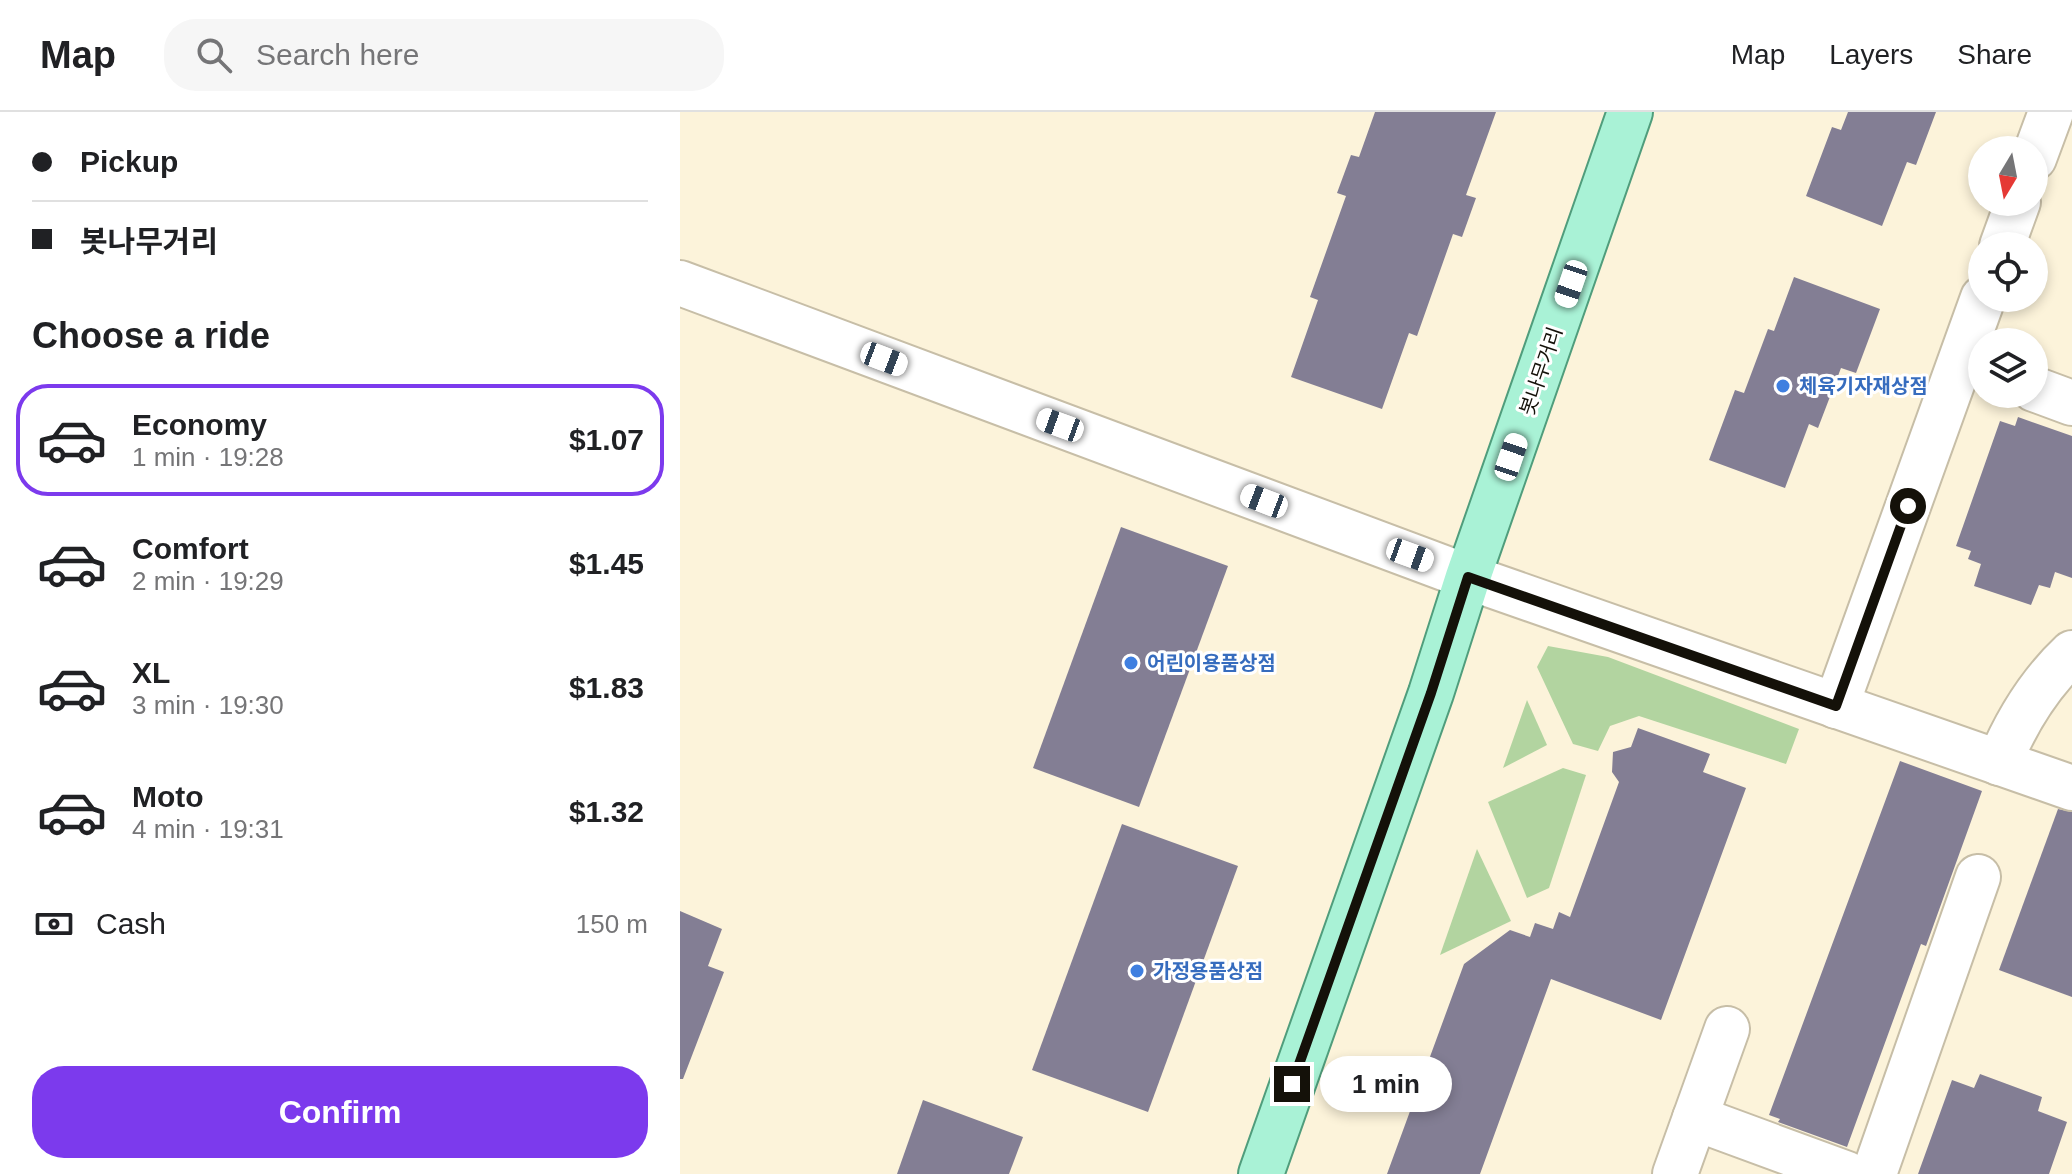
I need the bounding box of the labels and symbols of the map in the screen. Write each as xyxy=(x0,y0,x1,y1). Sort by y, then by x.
north arrow xyxy=(1968,136,2048,216)
car xyxy=(1552,257,1590,311)
street label: 봇나무거리 xyxy=(1516,324,1566,418)
car xyxy=(857,339,911,379)
place label: 체육기자재상점 xyxy=(1799,375,1928,397)
marker: 체육기자재상점 xyxy=(1774,377,1792,395)
car xyxy=(1033,406,1087,444)
car xyxy=(1492,430,1530,484)
car xyxy=(1237,481,1291,521)
route start xyxy=(1890,488,1926,524)
car xyxy=(1383,536,1437,574)
place label: 어린이용품상점 xyxy=(1147,652,1276,674)
marker: 어린이용품상점 xyxy=(1122,654,1140,672)
place label: 가정용품상점 xyxy=(1153,960,1263,982)
marker: 가정용품상점 xyxy=(1128,962,1146,980)
callout: 1 min xyxy=(1320,1056,1452,1112)
route end xyxy=(1274,1066,1310,1102)

